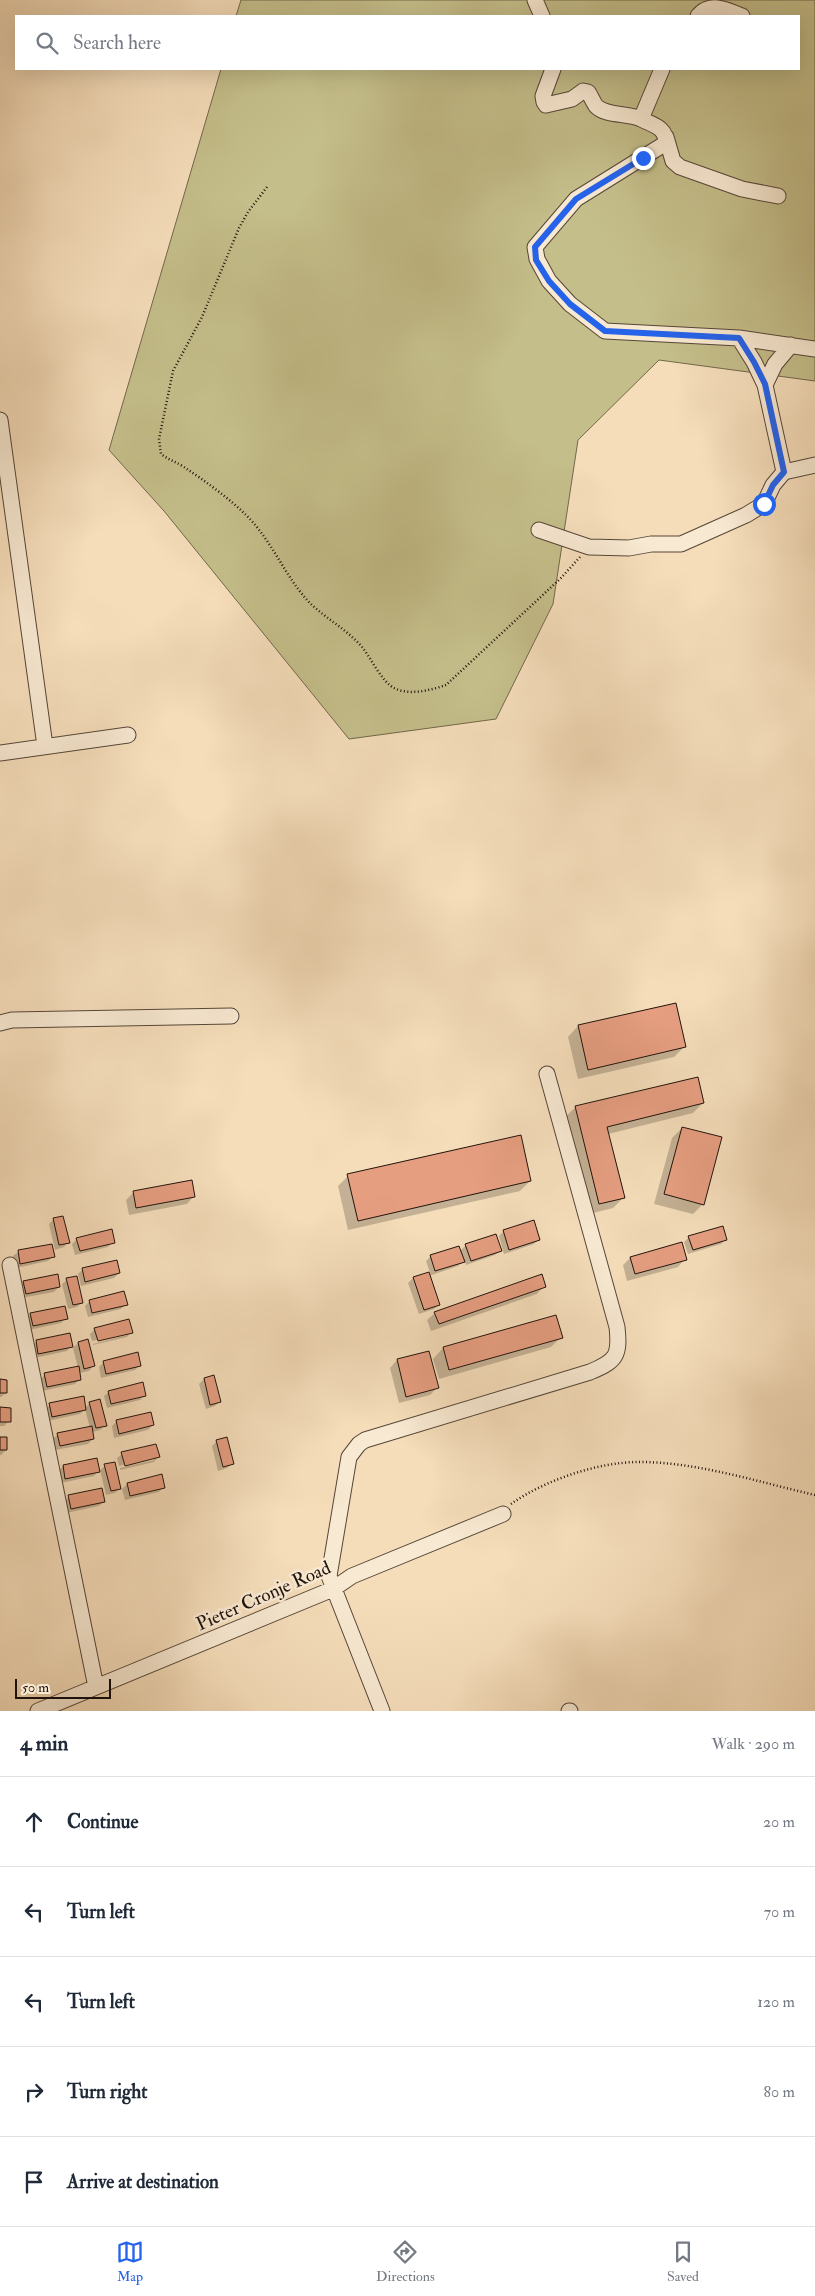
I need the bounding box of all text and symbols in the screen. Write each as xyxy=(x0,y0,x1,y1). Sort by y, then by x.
search box xyxy=(15,15,800,70)
icon: search xyxy=(33,29,61,57)
text: Search here xyxy=(73,31,161,55)
route end xyxy=(632,147,655,170)
route start xyxy=(753,493,776,516)
street label: Pieter Cronje Road xyxy=(192,1555,335,1636)
scale bar xyxy=(15,1676,111,1699)
text: 50 m xyxy=(22,1679,49,1696)
text: 4 min xyxy=(20,1730,68,1757)
text: Walk · 290 m xyxy=(712,1734,795,1754)
icon: ahead xyxy=(20,1808,48,1836)
text: Continue xyxy=(67,1810,138,1834)
text: 20 m xyxy=(763,1812,795,1832)
icon: left xyxy=(20,1898,48,1926)
text: Turn left xyxy=(67,1900,135,1924)
text: 70 m xyxy=(764,1902,795,1922)
icon: left xyxy=(20,1988,48,2016)
text: Turn left xyxy=(67,1990,135,2014)
text: 120 m xyxy=(757,1992,795,2012)
icon: right xyxy=(20,2078,48,2106)
text: Turn right xyxy=(67,2080,147,2104)
text: 80 m xyxy=(764,2082,795,2102)
icon: arrive xyxy=(20,2168,48,2196)
text: Arrive at destination xyxy=(67,2170,219,2194)
tab: Map xyxy=(116,2238,144,2285)
tab: Directions xyxy=(376,2238,435,2285)
tab: Saved xyxy=(667,2238,699,2285)

